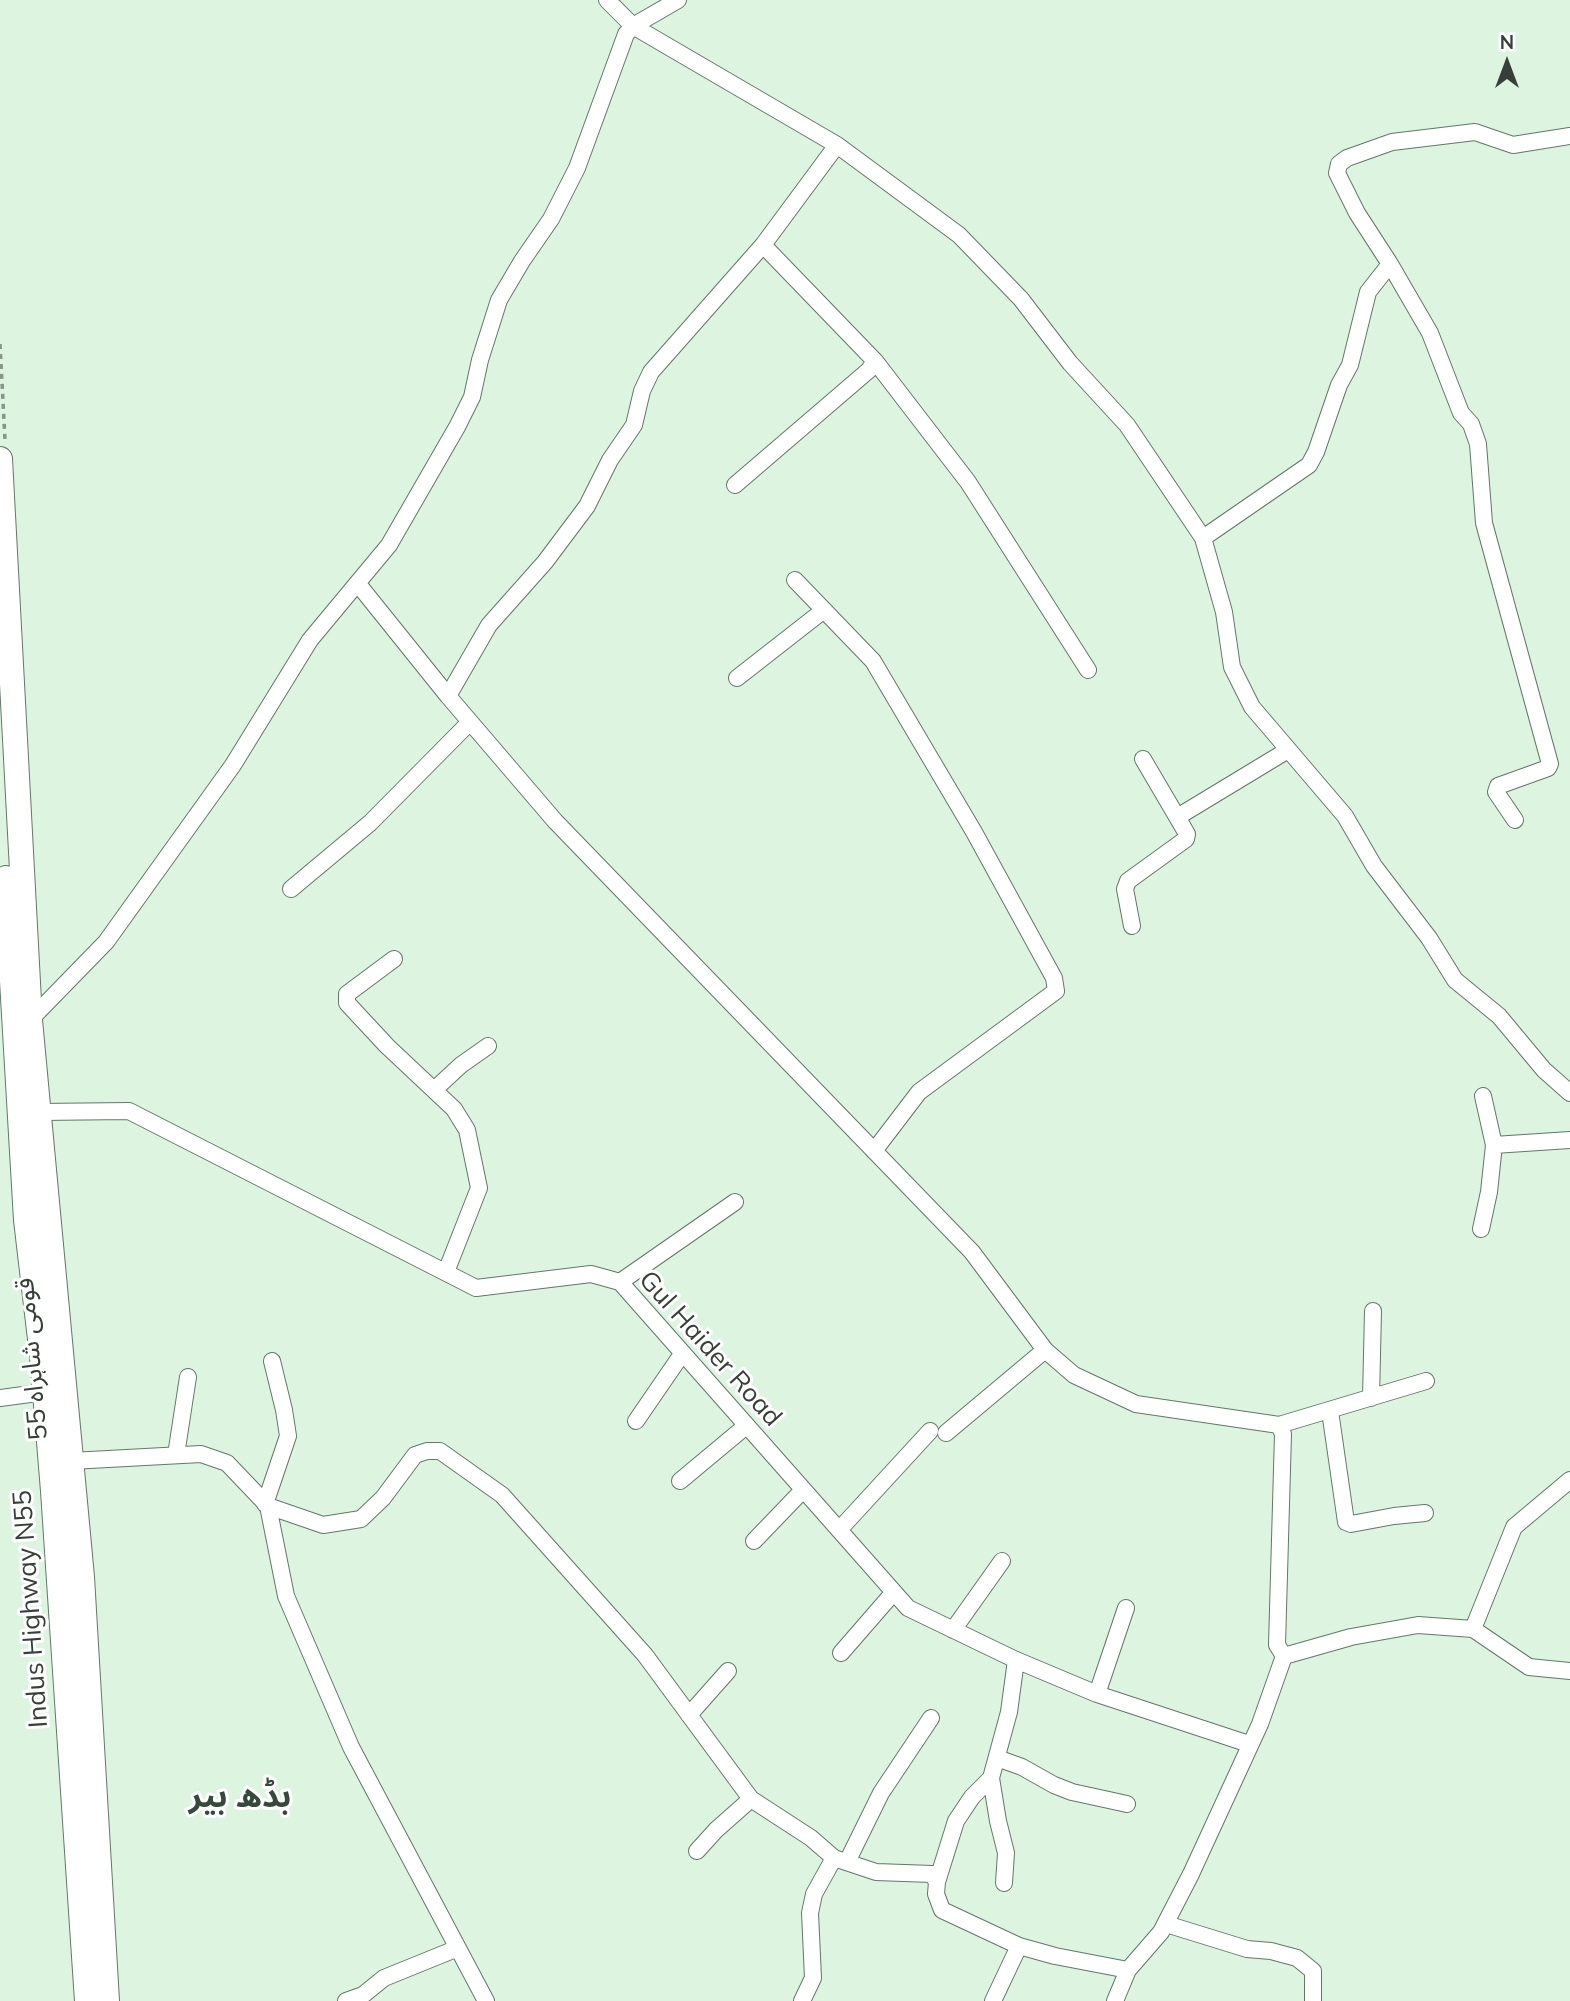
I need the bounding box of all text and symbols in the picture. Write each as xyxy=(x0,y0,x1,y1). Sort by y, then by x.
north arrow xyxy=(1472,28,1542,98)
text: N xyxy=(1500,30,1514,54)
street label: Gul Haider Road xyxy=(632,1265,788,1433)
street label: قومی شاہراہ 55 xyxy=(9,1277,55,1441)
street label: Indus Highway N55 xyxy=(7,1489,55,1729)
district label: بڈھ بیر xyxy=(189,1777,291,1817)

